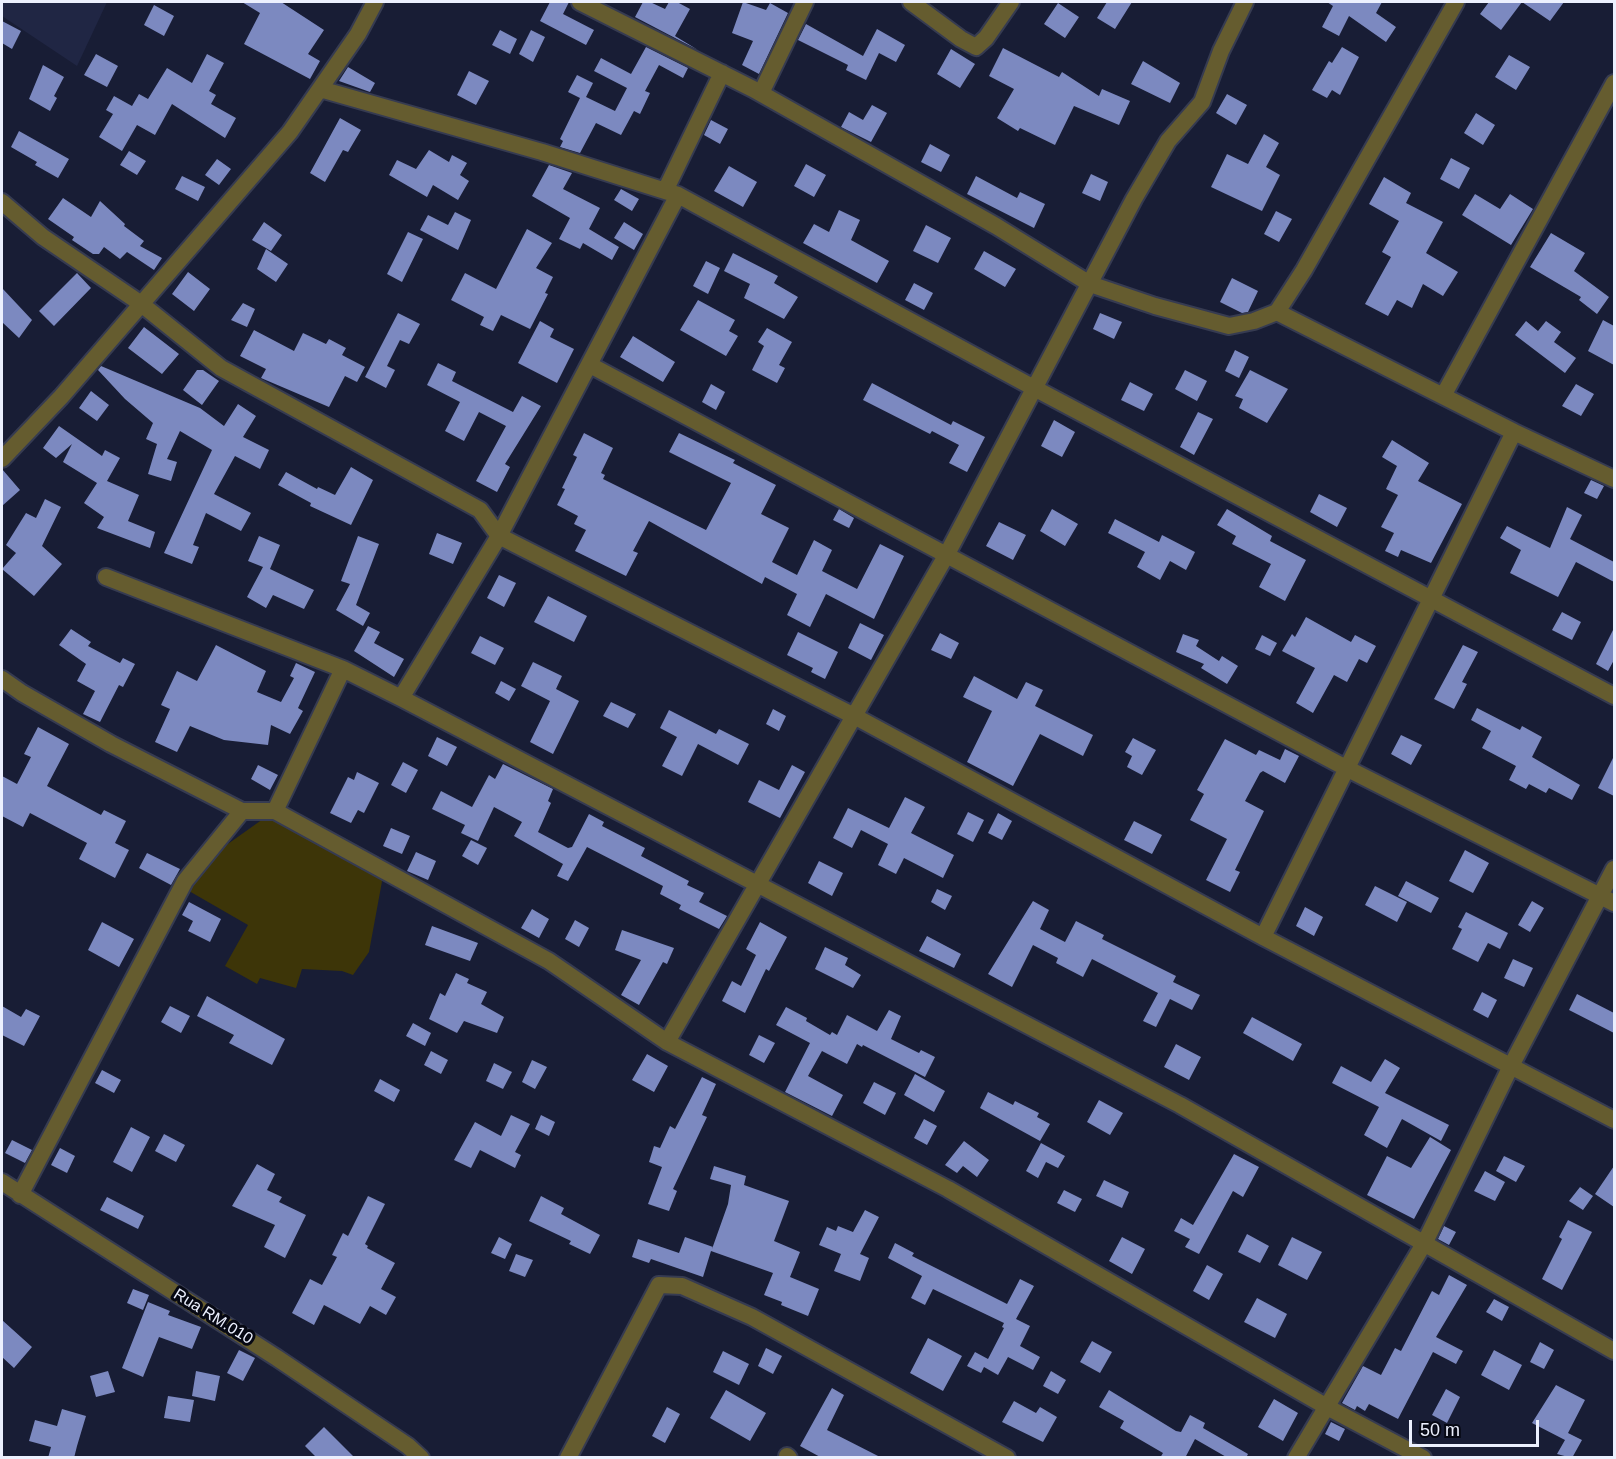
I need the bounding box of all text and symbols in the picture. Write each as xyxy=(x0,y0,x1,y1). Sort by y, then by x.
street label: Rua RM.010 xyxy=(170,1285,256,1349)
scale bar xyxy=(1412,1408,1542,1446)
text: 50 m xyxy=(1420,1420,1460,1440)

